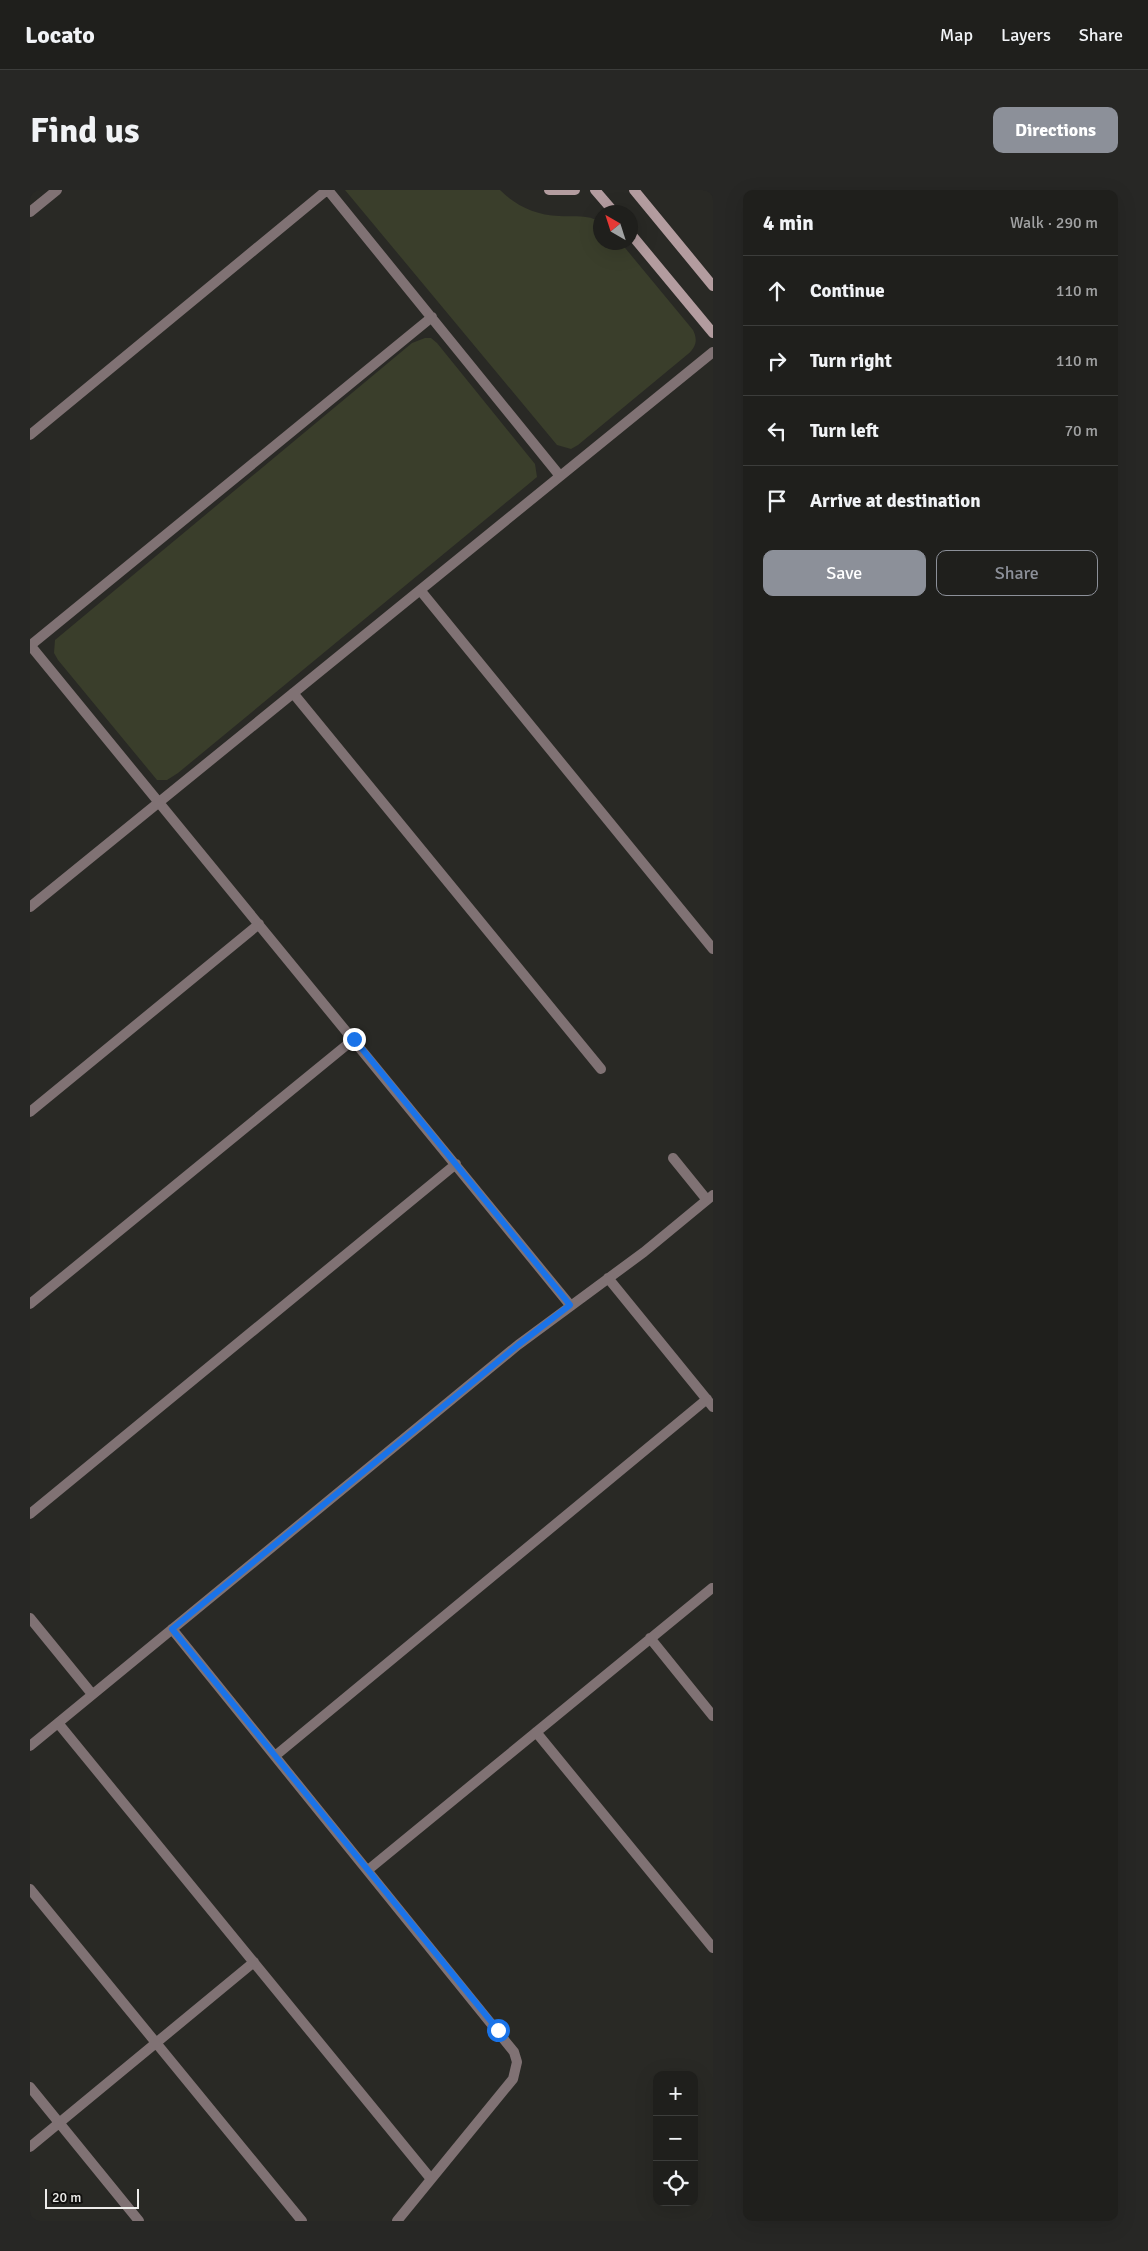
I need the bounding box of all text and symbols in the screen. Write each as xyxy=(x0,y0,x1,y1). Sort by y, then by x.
text: Locato xyxy=(25,20,95,50)
text: Map xyxy=(940,24,973,46)
text: Layers xyxy=(1001,24,1051,46)
text: Share xyxy=(1079,24,1123,46)
button: Directions xyxy=(993,107,1118,153)
text: Find us xyxy=(30,109,140,152)
north arrow xyxy=(593,205,638,250)
text: 4 min xyxy=(763,210,814,236)
text: Walk · 290 m xyxy=(1010,213,1098,233)
icon: ahead xyxy=(763,277,791,305)
text: Continue xyxy=(810,279,885,303)
text: 110 m xyxy=(1056,281,1098,301)
icon: right xyxy=(763,347,791,375)
text: Turn right xyxy=(810,349,892,373)
text: 110 m xyxy=(1056,351,1098,371)
icon: left xyxy=(763,417,791,445)
text: Turn left xyxy=(810,419,879,443)
text: 70 m xyxy=(1064,421,1098,441)
icon: arrive xyxy=(763,487,791,515)
text: Arrive at destination xyxy=(810,489,981,513)
button: Save xyxy=(763,550,926,596)
button: Share xyxy=(936,550,1098,596)
route end xyxy=(343,1028,366,1051)
route start xyxy=(487,2019,510,2042)
map controls xyxy=(653,2071,698,2206)
button: + xyxy=(653,2071,698,2116)
button: − xyxy=(653,2116,698,2161)
button: locate xyxy=(653,2161,698,2206)
scale bar xyxy=(45,2186,139,2209)
text: 20 m xyxy=(52,2189,81,2206)

